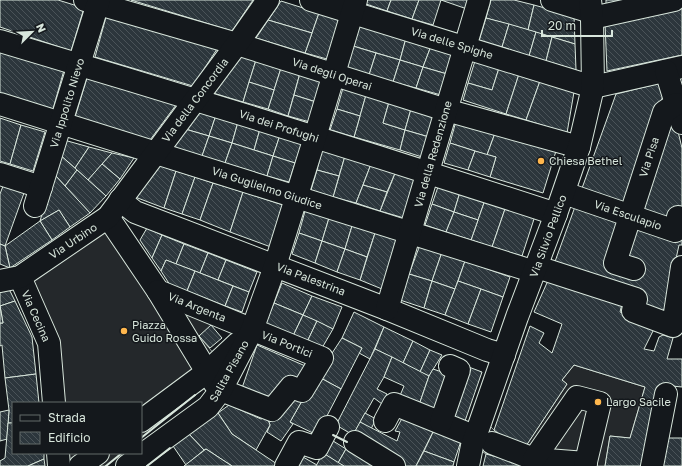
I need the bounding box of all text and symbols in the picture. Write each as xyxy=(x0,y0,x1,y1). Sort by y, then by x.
north arrow xyxy=(12,12,52,52)
scale bar xyxy=(542,12,612,38)
text: 20 m xyxy=(548,18,576,33)
text: N xyxy=(34,21,49,34)
street label: Via delle Spighe xyxy=(410,24,495,61)
street label: Via della Concordia xyxy=(159,55,230,144)
street label: Via degli Operai xyxy=(291,55,374,93)
street label: Via Ippolito Nievo xyxy=(47,56,86,149)
street label: Via della Redenzione xyxy=(411,99,454,209)
street label: Via dei Profughi xyxy=(238,106,321,145)
street label: Via Pisa xyxy=(636,135,661,179)
place label: Chiesa Bethel xyxy=(549,154,623,167)
marker: Chiesa Bethel xyxy=(536,156,546,166)
street label: Via Guglielmo Giudice xyxy=(210,164,324,212)
street label: Via Silvio Pellico xyxy=(527,192,569,279)
street label: Via Esculapio xyxy=(593,197,664,232)
street label: Via Urbino xyxy=(46,220,99,261)
street label: Via Palestrina xyxy=(275,259,348,298)
street label: Via Cecina xyxy=(19,288,54,344)
street label: Via Argenta xyxy=(166,289,228,324)
place label: Piazza Guido Rossa xyxy=(132,318,197,344)
marker: Piazza Guido Rossa xyxy=(119,326,129,336)
street label: Via Portici xyxy=(260,327,315,360)
street label: Salita Pisano xyxy=(206,337,251,404)
place label: Largo Sacile xyxy=(606,395,671,408)
marker: Largo Sacile xyxy=(593,397,603,407)
legend xyxy=(12,402,142,454)
text: Strada xyxy=(48,410,86,425)
text: Edificio xyxy=(48,430,90,445)

